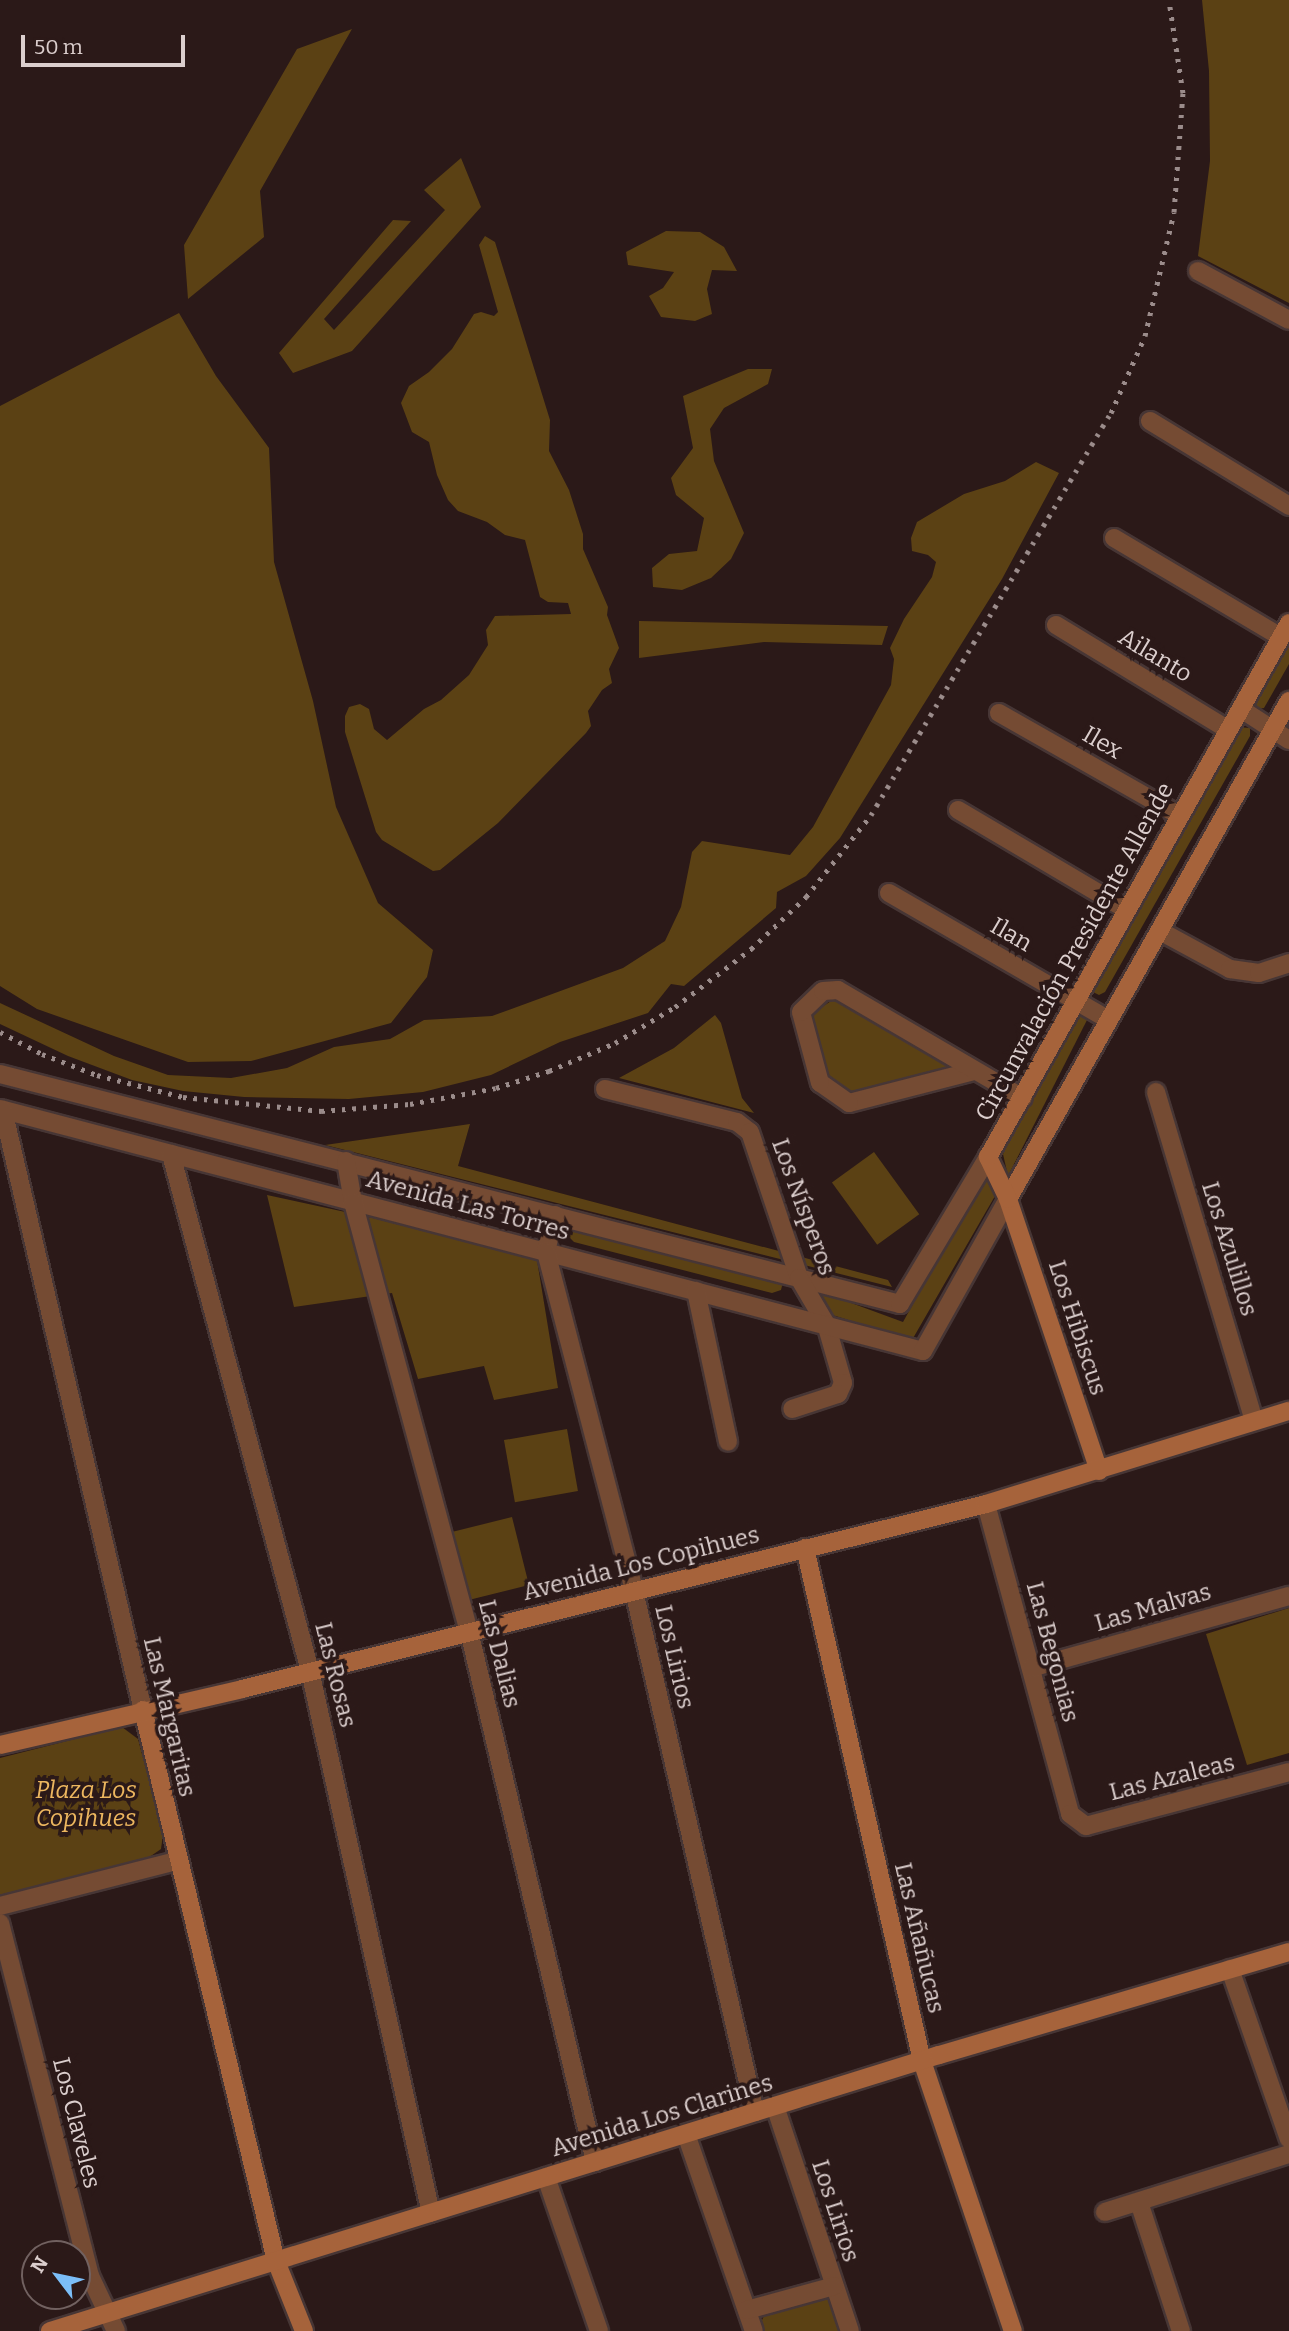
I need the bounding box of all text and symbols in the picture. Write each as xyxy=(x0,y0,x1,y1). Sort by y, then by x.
scale bar xyxy=(24,21,189,65)
text: 50 m xyxy=(34,34,83,60)
street label: Ailanto xyxy=(1113,623,1197,689)
street label: Ilex xyxy=(1077,720,1127,766)
street label: Circunvalación Presidente Allende xyxy=(970,778,1180,1126)
street label: Ilan xyxy=(985,912,1037,958)
street label: Los Nísperos xyxy=(765,1135,841,1279)
street label: Avenida Las Torres xyxy=(363,1165,573,1247)
street label: Los Azulillos xyxy=(1195,1178,1263,1320)
street label: Los Hibiscus xyxy=(1042,1257,1112,1399)
street label: Avenida Los Copihues xyxy=(520,1521,762,1607)
street label: Las Malvas xyxy=(1091,1578,1215,1638)
street label: Las Begonias xyxy=(1019,1579,1085,1725)
street label: Las Dalias xyxy=(472,1597,526,1711)
street label: Los Lirios xyxy=(648,1602,700,1712)
street label: Las Rosas xyxy=(308,1619,362,1731)
street label: Las Margaritas xyxy=(137,1634,201,1800)
street label: Las Azaleas xyxy=(1106,1749,1238,1807)
park label: Plaza Los Copihues xyxy=(35,1777,137,1833)
street label: Las Añañucas xyxy=(888,1860,950,2016)
street label: Los Claveles xyxy=(46,2055,106,2191)
street label: Avenida Los Clarines xyxy=(548,2069,776,2163)
street label: Los Lirios xyxy=(805,2156,865,2266)
north arrow xyxy=(21,2240,91,2310)
text: N xyxy=(26,2252,53,2277)

